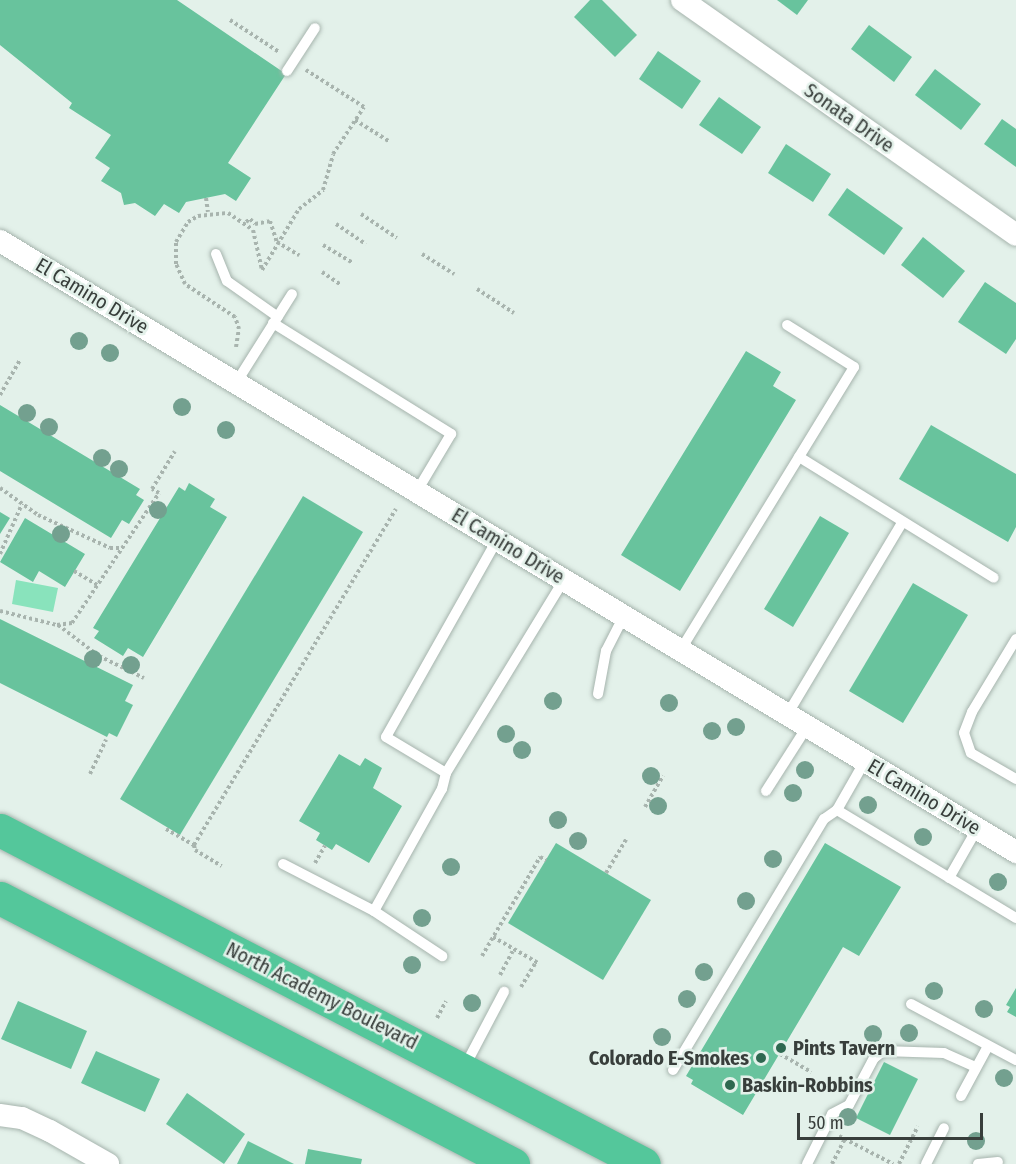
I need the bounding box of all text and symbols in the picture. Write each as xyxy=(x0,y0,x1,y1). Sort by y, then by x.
street label: Sonata Drive xyxy=(800,78,898,158)
street label: El Camino Drive xyxy=(31,253,153,339)
street label: El Camino Drive xyxy=(447,503,569,589)
street label: El Camino Drive xyxy=(863,754,985,840)
street label: North Academy Boulevard xyxy=(222,937,422,1055)
place label: Pints Tavern xyxy=(793,1036,895,1060)
marker: Pints Tavern xyxy=(774,1041,788,1055)
place label: Colorado E-Smokes xyxy=(589,1046,749,1070)
marker: Colorado E-Smokes xyxy=(754,1051,768,1065)
place label: Baskin-Robbins xyxy=(742,1073,873,1097)
marker: Baskin-Robbins xyxy=(723,1078,737,1092)
scale bar xyxy=(800,1101,986,1139)
text: 50 m xyxy=(808,1112,844,1134)

